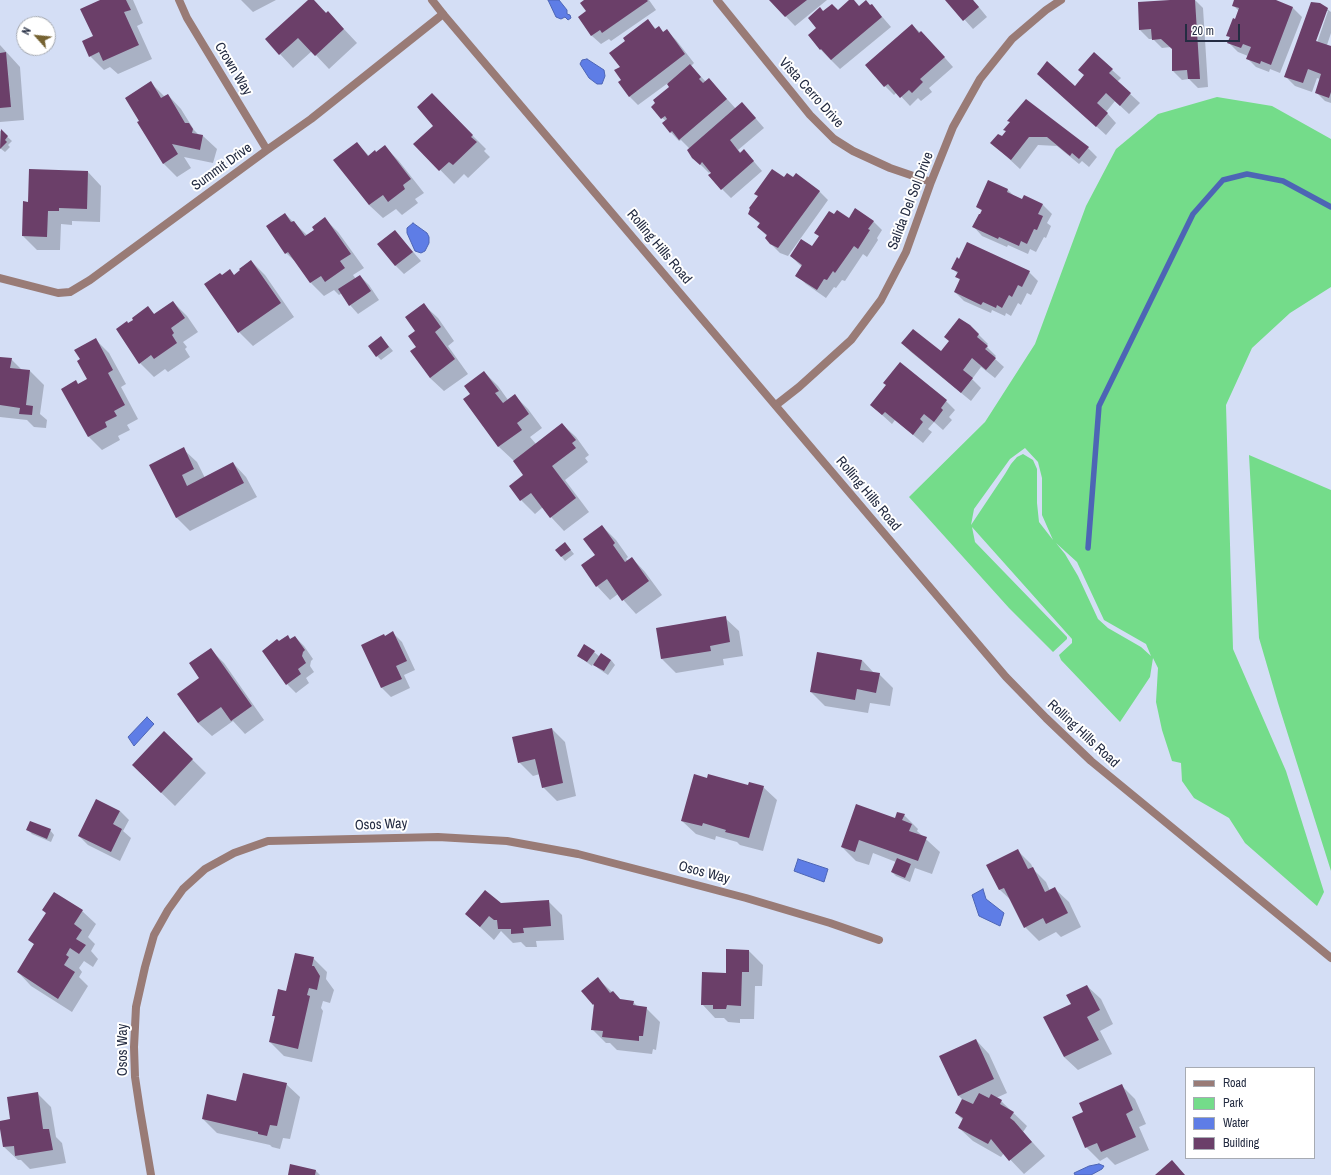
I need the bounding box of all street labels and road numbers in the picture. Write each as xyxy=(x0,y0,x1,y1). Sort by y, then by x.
street label: Crown Way xyxy=(211,39,255,99)
street label: Vista Cerro Drive xyxy=(775,55,847,131)
street label: Summit Drive xyxy=(189,140,255,194)
street label: Salida Del Sol Drive xyxy=(885,150,937,252)
street label: Rolling Hills Road xyxy=(623,206,695,288)
street label: Rolling Hills Road xyxy=(832,453,904,535)
street label: Rolling Hills Road xyxy=(1044,697,1122,771)
street label: Osos Way xyxy=(354,816,408,834)
street label: Osos Way xyxy=(676,858,732,888)
street label: Osos Way xyxy=(115,1024,131,1076)

